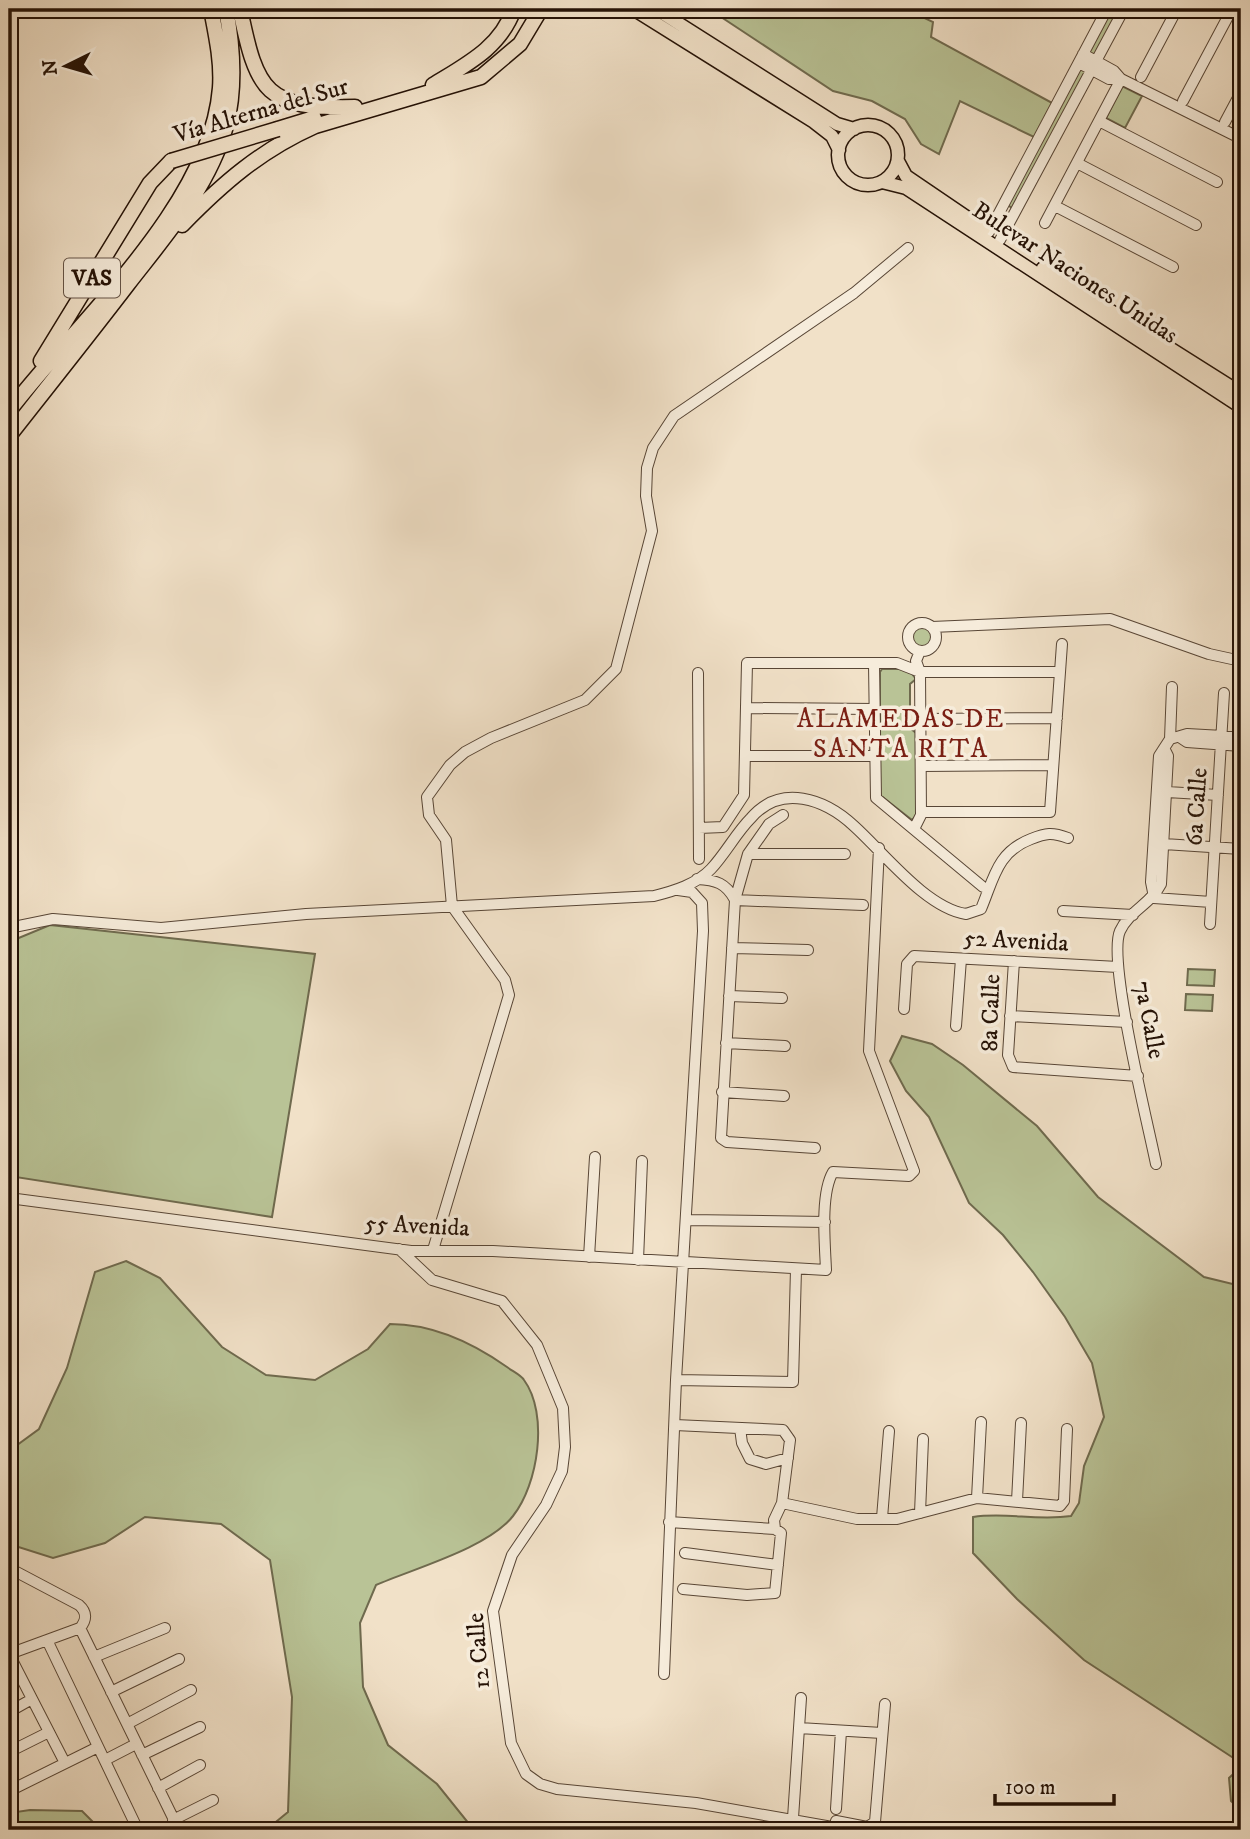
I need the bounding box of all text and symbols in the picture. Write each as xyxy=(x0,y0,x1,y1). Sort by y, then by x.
north arrow xyxy=(32,32,102,102)
text: N xyxy=(38,58,63,76)
street label: Vía Alterna del Sur xyxy=(169,72,352,151)
street label: Bulevar Naciones Unidas xyxy=(967,195,1183,351)
road number: VAS xyxy=(64,258,120,298)
district label: ALAMEDAS DE SANTA RITA xyxy=(797,703,1005,766)
street label: 6a Calle xyxy=(1179,767,1215,847)
street label: 52 Avenida xyxy=(963,923,1070,959)
street label: 8a Calle xyxy=(975,974,1007,1052)
street label: 7a Calle xyxy=(1127,979,1171,1061)
street label: 55 Avenida xyxy=(364,1208,471,1244)
street label: 12 Calle xyxy=(461,1612,497,1690)
scale bar xyxy=(995,1762,1114,1806)
text: 100 m xyxy=(1005,1775,1056,1801)

